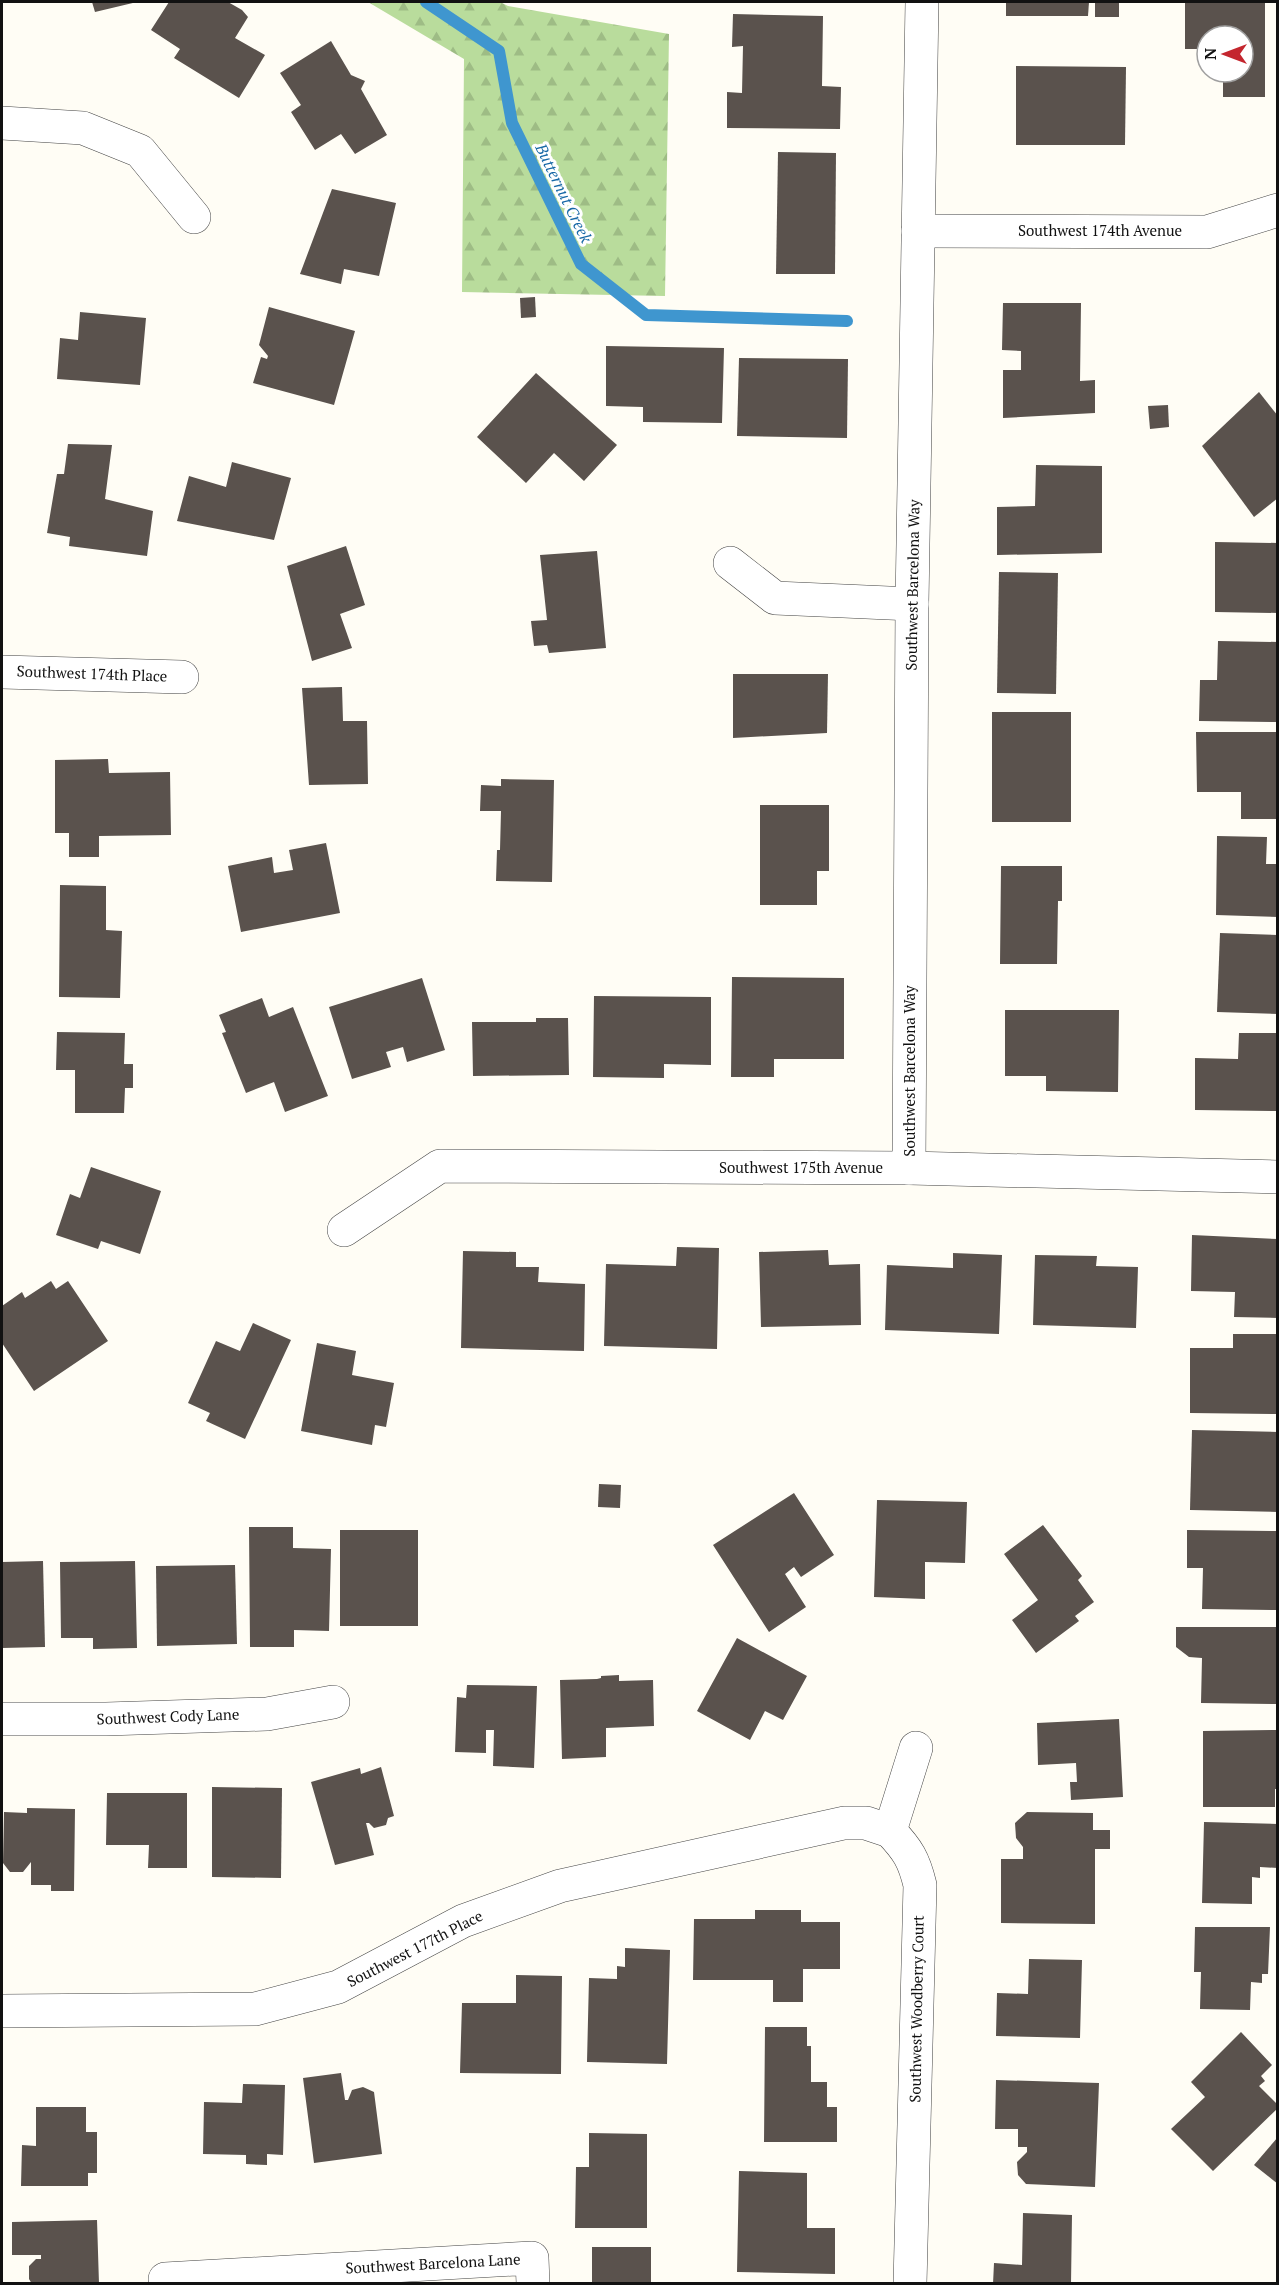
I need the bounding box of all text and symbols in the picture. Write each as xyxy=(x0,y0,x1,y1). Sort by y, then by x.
north arrow xyxy=(1195,24,1255,84)
text: N xyxy=(1199,48,1221,60)
water label: Butternut Creek xyxy=(530,139,598,247)
street label: Southwest 174th Avenue xyxy=(1018,220,1182,240)
street label: Southwest Barcelona Way xyxy=(901,499,924,671)
street label: Southwest 174th Place xyxy=(16,660,168,686)
street label: Southwest Barcelona Way xyxy=(899,985,919,1157)
street label: Southwest 175th Avenue xyxy=(719,1157,883,1177)
street label: Southwest Cody Lane xyxy=(96,1704,240,1728)
street label: Southwest 177th Place xyxy=(343,1905,486,1991)
street label: Southwest Woodberry Court xyxy=(904,1915,928,2103)
street label: Southwest Barcelona Lane xyxy=(345,2248,521,2278)

